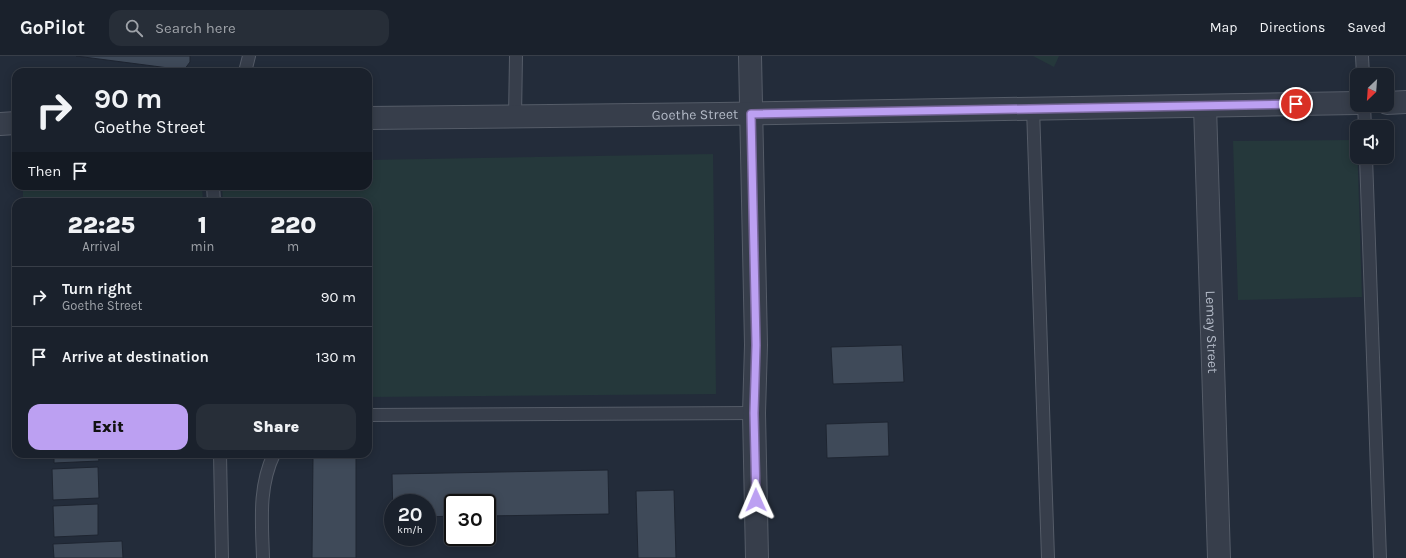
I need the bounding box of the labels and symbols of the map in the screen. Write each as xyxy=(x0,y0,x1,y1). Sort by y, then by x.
north arrow xyxy=(1350,68,1394,112)
pin xyxy=(1279,87,1313,121)
street label: Goethe Street xyxy=(652,105,738,123)
street label: Lemay Street xyxy=(1202,290,1222,374)
position arrow xyxy=(735,479,777,521)
speed limit sign: 30 xyxy=(444,494,496,546)

